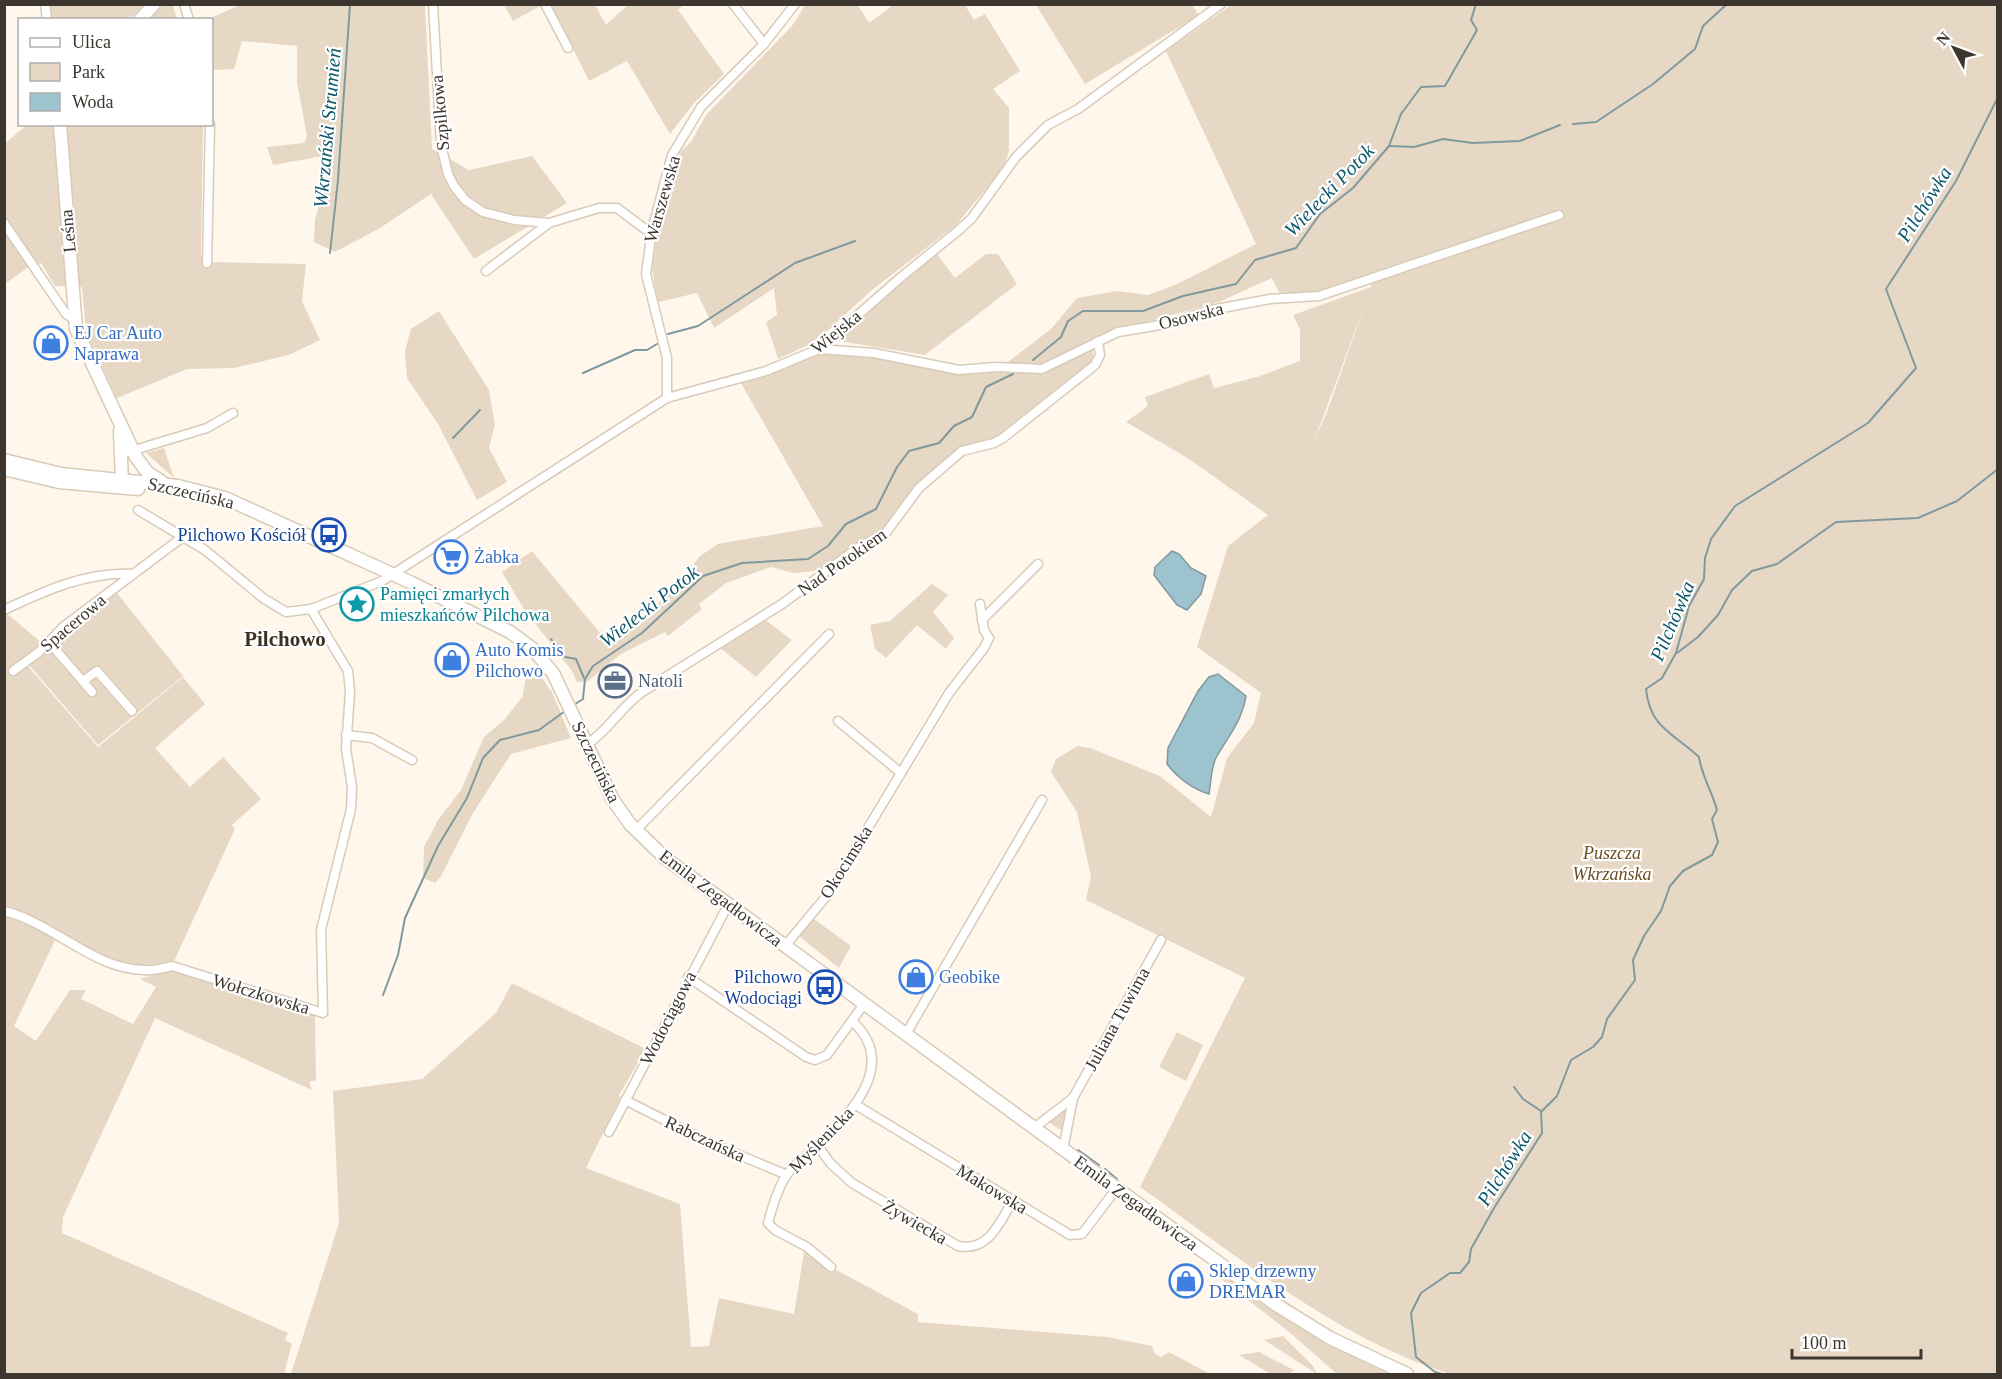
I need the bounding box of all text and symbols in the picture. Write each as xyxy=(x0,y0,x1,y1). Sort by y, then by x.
legend xyxy=(18,18,213,126)
north arrow xyxy=(1924,18,1984,78)
text: N xyxy=(1933,28,1954,48)
text: Ulica xyxy=(72,32,111,52)
water label: Wkrzański Strumień xyxy=(309,47,345,209)
text: Park xyxy=(72,62,105,82)
street label: Szpilkowa xyxy=(427,74,453,152)
text: Woda xyxy=(72,92,114,112)
water label: Wielecki Potok xyxy=(1280,139,1379,241)
street label: Warszewska xyxy=(640,153,684,245)
water label: Pilchówka xyxy=(1892,162,1956,246)
street label: Leśna xyxy=(56,209,80,253)
street label: Osowska xyxy=(1157,298,1225,334)
street label: Wiejska xyxy=(807,306,865,358)
place label: EJ Car Auto Naprawa xyxy=(74,323,162,364)
shop icon: EJ Car Auto Naprawa xyxy=(33,325,69,361)
street label: Szczecińska xyxy=(146,473,236,513)
bus stop icon: Pilchowo Kościół xyxy=(311,517,347,553)
street label: Nad Potokiem xyxy=(794,524,890,600)
place label: Pilchowo Kościół xyxy=(178,525,306,545)
supermarket icon: Żabka xyxy=(433,539,469,575)
place label: Żabka xyxy=(474,547,519,567)
water label: Wielecki Potok xyxy=(595,560,704,651)
water label: Pilchówka xyxy=(1645,578,1699,665)
place label: Pamięci zmarłych mieszkańców Pilchowa xyxy=(380,584,549,625)
place icon: Pamięci zmarłych mieszkańców Pilchowa xyxy=(339,586,375,622)
street label: Spacerowa xyxy=(36,590,110,656)
district label: Pilchowo xyxy=(244,627,326,651)
place label: Auto Komis Pilchowo xyxy=(475,640,564,681)
shop icon: Auto Komis Pilchowo xyxy=(434,642,470,678)
office icon: Natoli xyxy=(597,663,633,699)
place label: Natoli xyxy=(638,671,683,691)
street label: Szczecińska xyxy=(568,718,624,806)
street label: Okocimska xyxy=(816,822,876,902)
park label: Puszcza Wkrzańska xyxy=(1573,843,1652,884)
street label: Emila Zegadłowicza xyxy=(656,845,786,951)
shop icon: Geobike xyxy=(898,959,934,995)
street label: Juliana Tuwima xyxy=(1080,964,1154,1074)
place label: Pilchowo Wodociągi xyxy=(724,967,802,1008)
place label: Geobike xyxy=(939,967,1000,987)
street label: Wodociągowa xyxy=(636,968,700,1068)
bus stop icon: Pilchowo Wodociągi xyxy=(807,969,843,1005)
street label: Wołczkowska xyxy=(210,970,312,1018)
street label: Myślenicka xyxy=(785,1103,857,1177)
street label: Rabczańska xyxy=(662,1112,748,1166)
water label: Pilchówka xyxy=(1472,1126,1536,1210)
street label: Emila Zegadłowicza xyxy=(1070,1151,1202,1255)
street label: Makowska xyxy=(953,1160,1031,1218)
street label: Żywiecka xyxy=(879,1196,951,1248)
place label: Sklep drzewny DREMAR xyxy=(1209,1261,1316,1302)
shop icon: Sklep drzewny DREMAR xyxy=(1168,1263,1204,1299)
scale bar xyxy=(1792,1322,1921,1360)
text: 100 m xyxy=(1801,1333,1847,1353)

